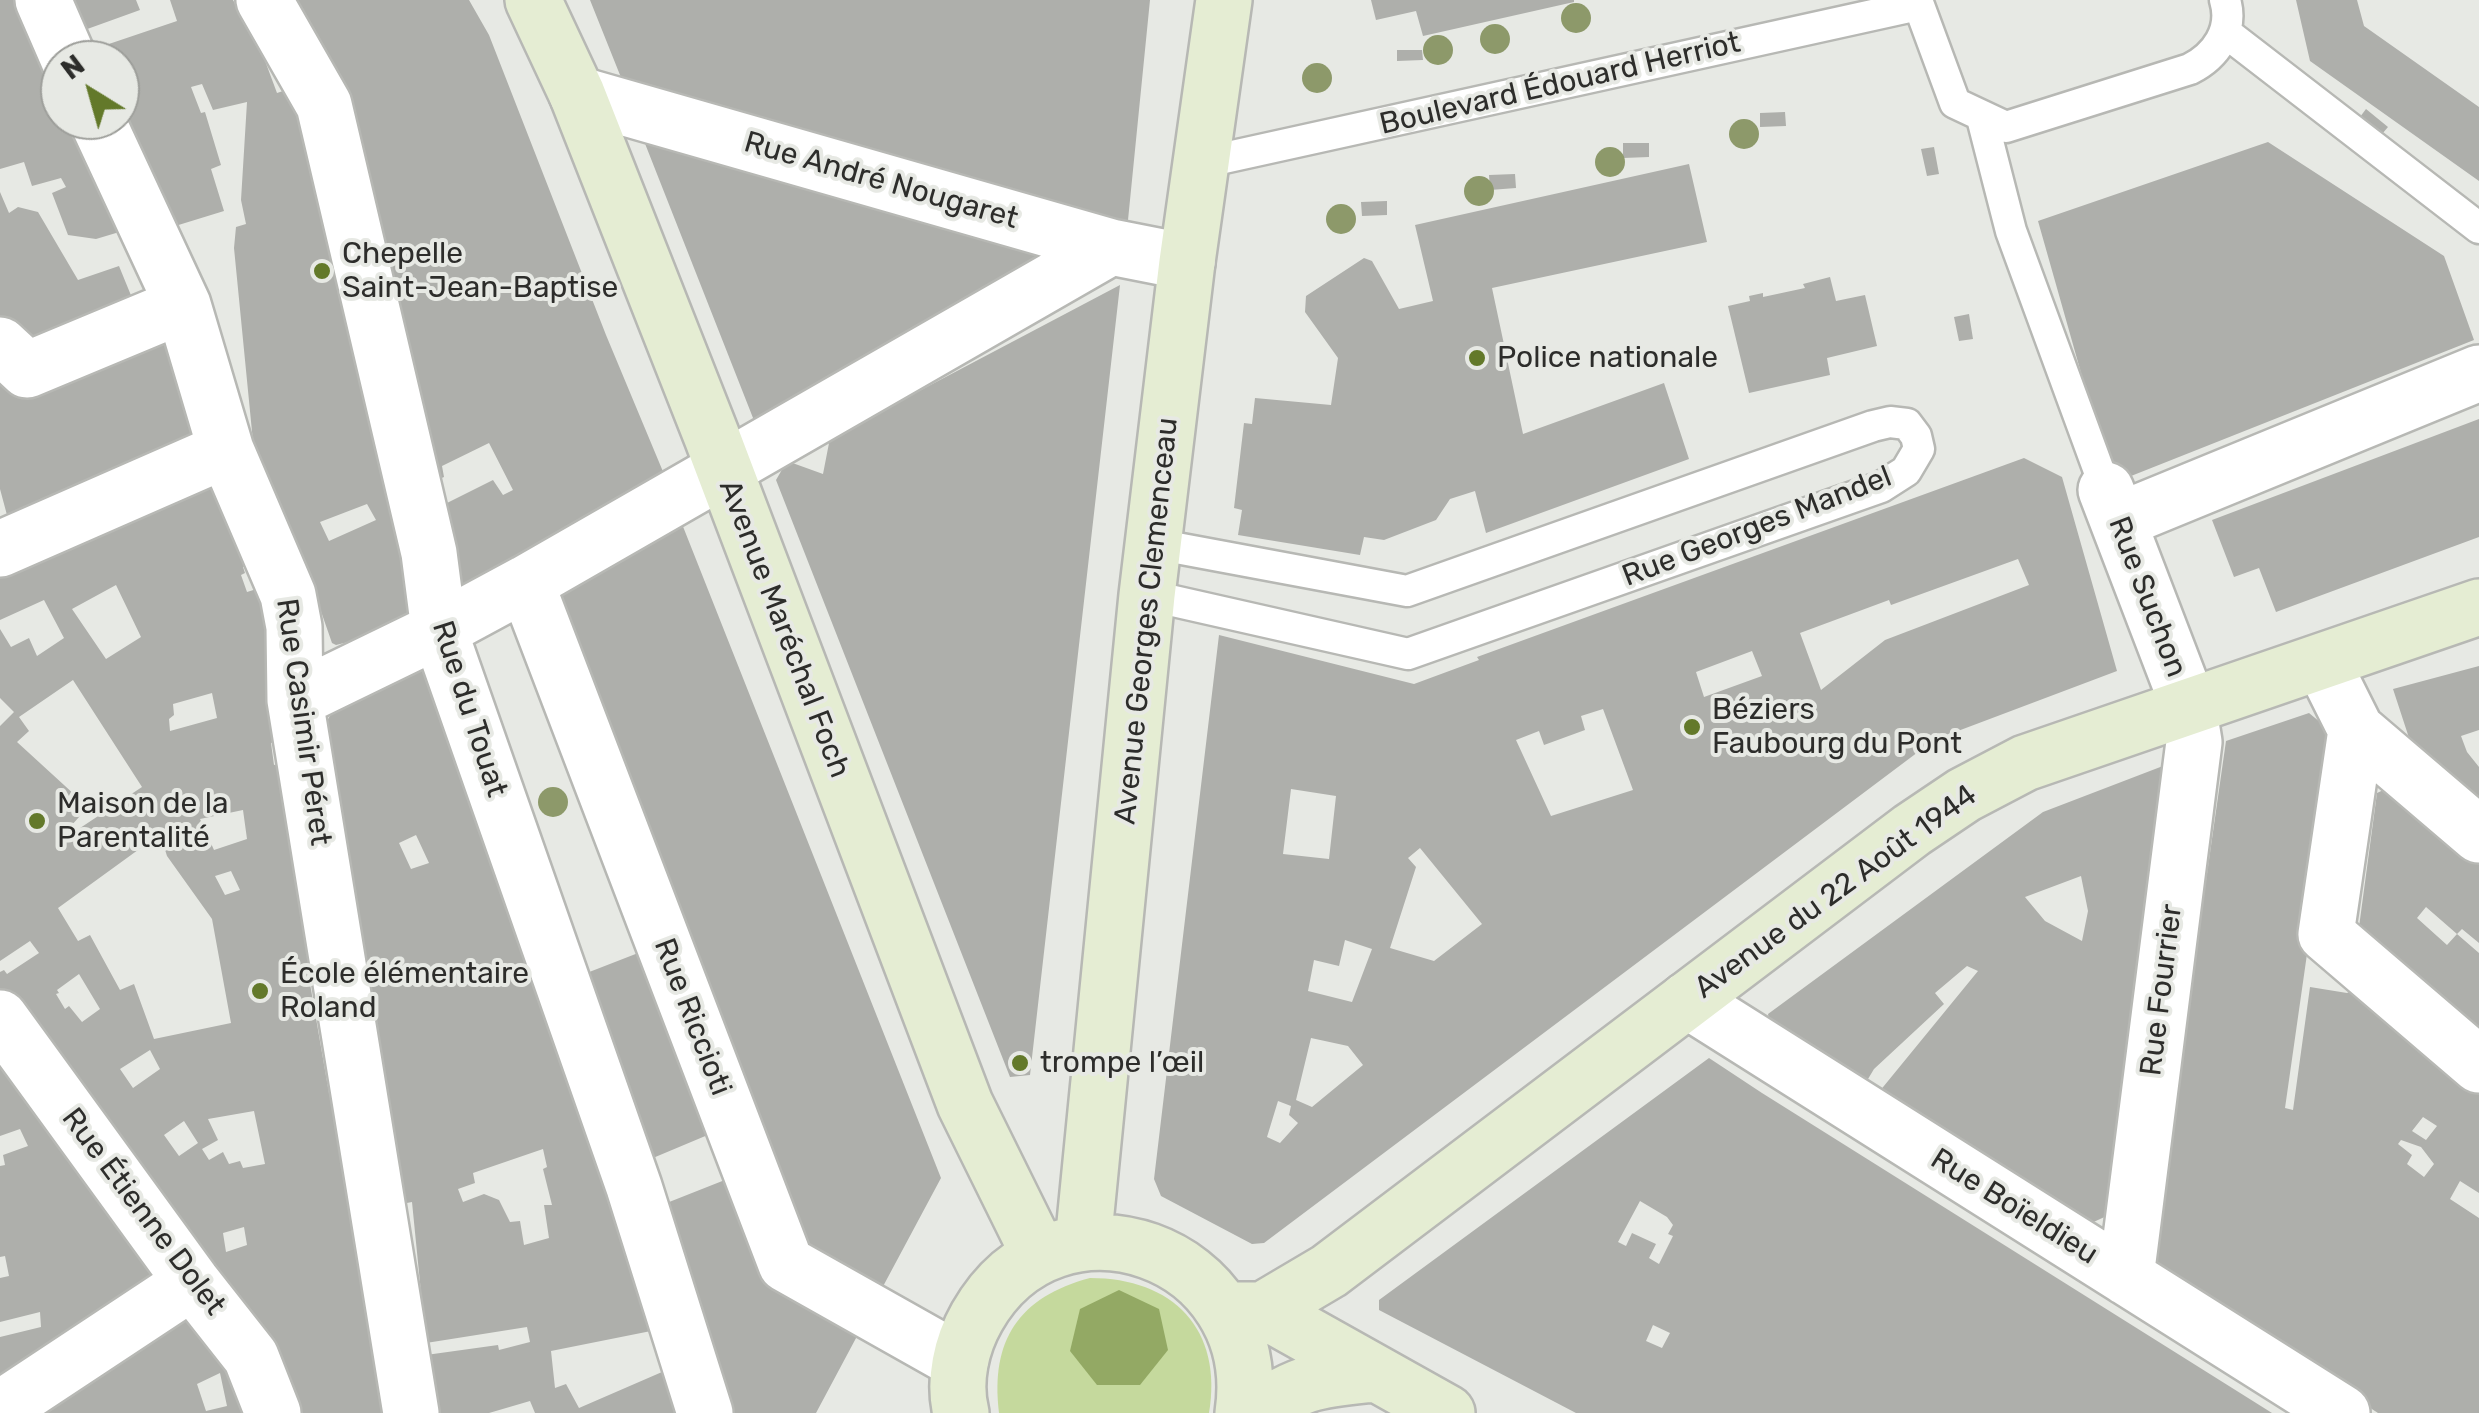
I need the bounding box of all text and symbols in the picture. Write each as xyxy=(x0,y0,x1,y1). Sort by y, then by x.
street label: Boulevard Édouard Herriot xyxy=(1376,25,1744,143)
north arrow xyxy=(40,40,140,140)
text: N xyxy=(55,48,91,86)
street label: Rue André Nougaret xyxy=(740,125,1022,237)
place label: Chepelle Saint-Jean-Baptise xyxy=(342,236,618,306)
marker: Chepelle Saint-Jean-Baptise xyxy=(311,260,333,282)
place label: Police nationale xyxy=(1497,340,1718,376)
marker: Police nationale xyxy=(1466,347,1488,369)
street label: Avenue Georges Clemenceau xyxy=(1108,416,1186,826)
street label: Rue Georges Mandel xyxy=(1617,459,1897,595)
street label: Avenue Maréchal Foch xyxy=(711,475,857,783)
street label: Rue Suchon xyxy=(2100,512,2194,682)
street label: Rue Casimir Péret xyxy=(268,596,338,848)
street label: Rue du Touat xyxy=(424,616,514,802)
place label: Béziers Faubourg du Pont xyxy=(1712,692,1962,762)
marker: Béziers Faubourg du Pont xyxy=(1681,716,1703,738)
street label: Avenue du 22 Août 1944 xyxy=(1688,778,1984,1006)
place label: Maison de la Parentalité xyxy=(57,786,229,856)
marker: Maison de la Parentalité xyxy=(26,810,48,832)
street label: Rue Fourrier xyxy=(2134,902,2190,1078)
street label: Rue Riccioti xyxy=(646,933,738,1101)
place label: École élémentaire Roland xyxy=(280,956,529,1026)
marker: École élémentaire Roland xyxy=(249,980,271,1002)
place label: trompe l’œil xyxy=(1040,1045,1204,1081)
marker: trompe l’œil xyxy=(1009,1052,1031,1074)
street label: Rue Étienne Dolet xyxy=(54,1101,232,1323)
street label: Rue Boïeldieu xyxy=(1924,1141,2104,1273)

